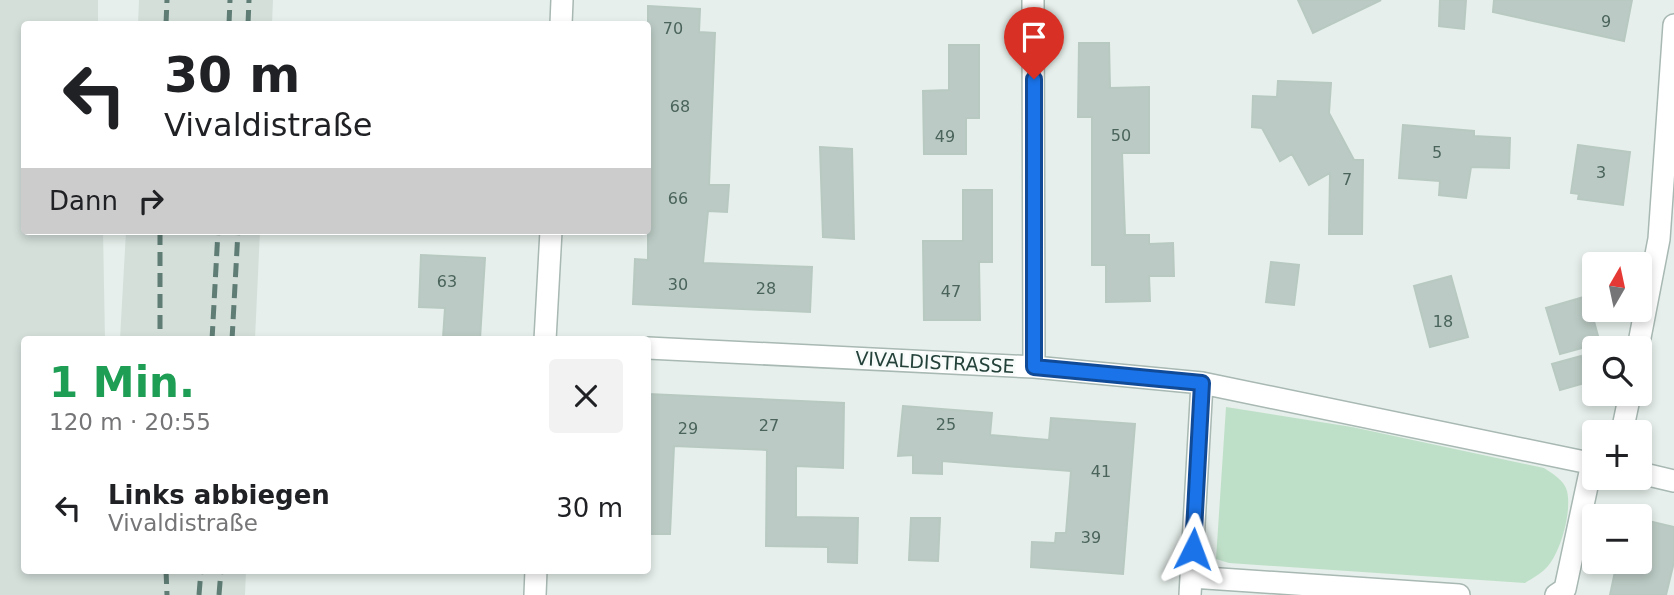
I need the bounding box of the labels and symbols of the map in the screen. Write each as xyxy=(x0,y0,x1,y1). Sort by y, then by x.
pin xyxy=(1004,7,1064,79)
house number: 9 xyxy=(1601,12,1611,31)
house number: 70 xyxy=(663,19,683,38)
house number: 68 xyxy=(670,97,690,116)
house number: 50 xyxy=(1111,126,1131,145)
house number: 49 xyxy=(935,127,955,146)
house number: 5 xyxy=(1432,143,1442,162)
house number: 3 xyxy=(1596,163,1606,182)
house number: 7 xyxy=(1342,170,1352,189)
house number: 66 xyxy=(668,189,688,208)
north arrow xyxy=(1582,252,1652,322)
house number: 63 xyxy=(437,272,457,291)
house number: 30 xyxy=(668,275,688,294)
house number: 28 xyxy=(756,279,776,298)
house number: 47 xyxy=(941,282,961,301)
house number: 18 xyxy=(1433,312,1453,331)
street label: VIVALDISTRASSE xyxy=(855,347,1015,377)
house number: 25 xyxy=(936,415,956,434)
house number: 27 xyxy=(759,416,779,435)
house number: 29 xyxy=(678,419,698,438)
house number: 41 xyxy=(1091,462,1111,481)
position arrow xyxy=(1156,512,1230,586)
house number: 39 xyxy=(1081,528,1101,547)

